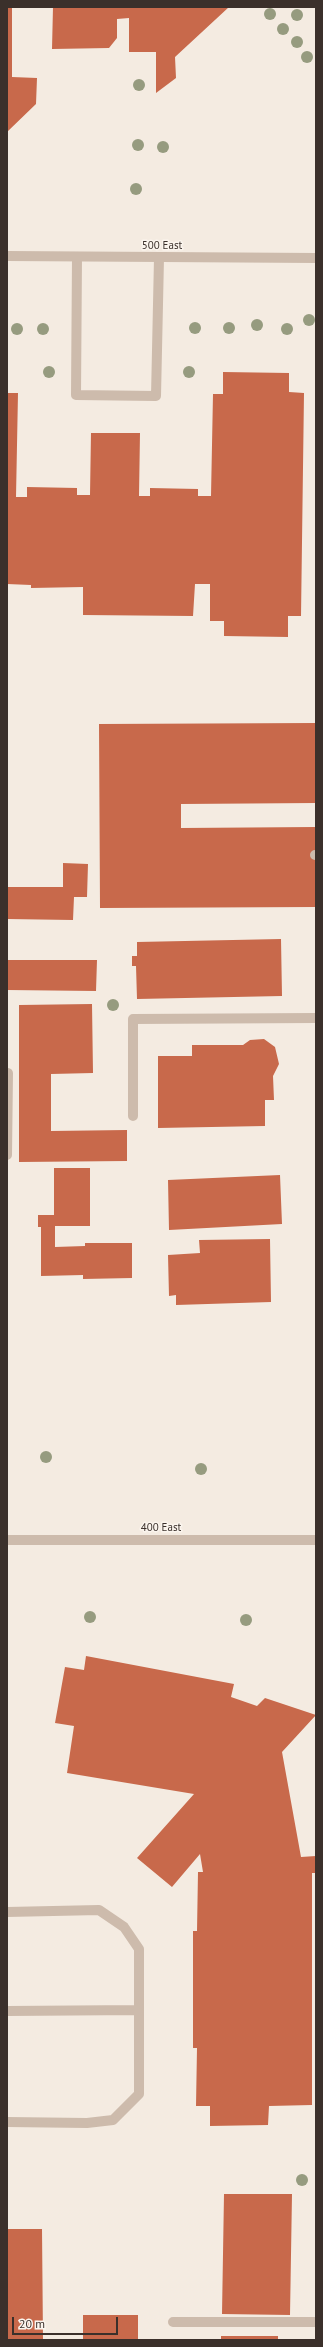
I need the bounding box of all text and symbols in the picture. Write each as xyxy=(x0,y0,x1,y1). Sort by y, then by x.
street label: 500 East xyxy=(142,239,182,253)
street label: 400 East xyxy=(141,1521,181,1535)
scale bar xyxy=(14,2309,120,2335)
text: 20 m xyxy=(19,2316,45,2331)

